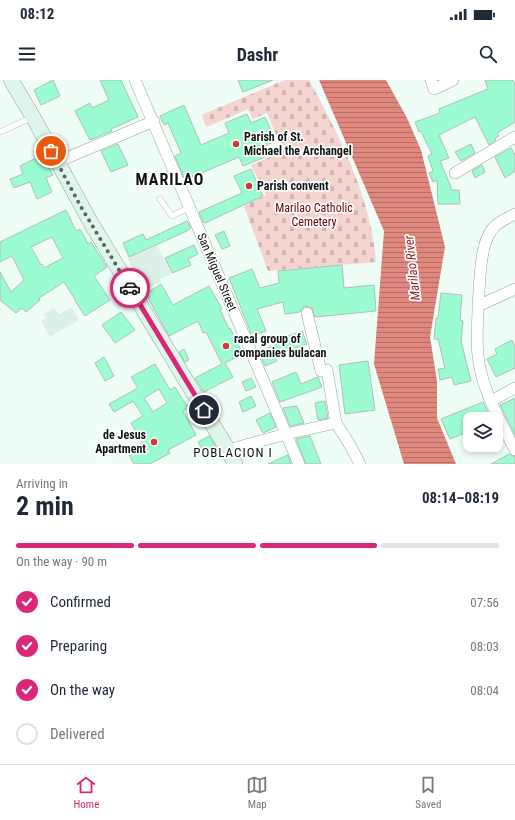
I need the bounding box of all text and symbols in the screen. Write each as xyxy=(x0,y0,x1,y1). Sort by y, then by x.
text: 08:12 xyxy=(20,5,54,23)
icon: menu xyxy=(16,43,38,65)
icon: search xyxy=(477,43,499,65)
text: Dashr xyxy=(237,44,278,65)
place label: Parish of St. Michael the Archangel xyxy=(244,130,352,158)
pin xyxy=(34,134,68,168)
marker: Parish of St. Michael the Archangel xyxy=(231,139,241,149)
icon: bag xyxy=(40,140,62,162)
district label: MARILAO xyxy=(136,170,204,189)
place label: Parish convent xyxy=(257,179,329,193)
marker: Parish convent xyxy=(244,181,254,191)
park label: Marilao Catholic Cemetery xyxy=(275,201,353,229)
street label: San Miguel Street xyxy=(194,231,240,313)
water label: Marilao River xyxy=(401,234,423,301)
courier xyxy=(110,268,150,308)
icon: car xyxy=(119,277,141,299)
place label: racal group of companies bulacan xyxy=(234,332,327,360)
marker: racal group of companies bulacan xyxy=(221,341,231,351)
pin xyxy=(187,393,221,427)
icon: home xyxy=(193,399,215,421)
map controls xyxy=(463,412,503,452)
button: layers xyxy=(463,412,503,452)
place label: de Jesus Apartment xyxy=(95,428,147,456)
marker: de Jesus Apartment xyxy=(149,437,159,447)
district label: POBLACION I xyxy=(193,445,273,460)
text: Arriving in xyxy=(16,476,68,491)
text: 08:14–08:19 xyxy=(422,489,499,507)
text: 2 min xyxy=(16,491,74,521)
text: On the way · 90 m xyxy=(16,554,107,569)
icon: check xyxy=(16,591,38,613)
text: Confirmed xyxy=(50,593,111,611)
text: 07:56 xyxy=(470,595,499,610)
icon: check xyxy=(16,635,38,657)
text: Preparing xyxy=(50,637,107,655)
text: 08:03 xyxy=(470,639,499,654)
icon: check xyxy=(16,679,38,701)
text: On the way xyxy=(50,681,115,699)
text: 08:04 xyxy=(470,683,499,698)
text: Delivered xyxy=(50,725,105,743)
tab: Home xyxy=(74,774,99,811)
tab: Map xyxy=(246,774,268,811)
tab: Saved xyxy=(415,774,441,811)

